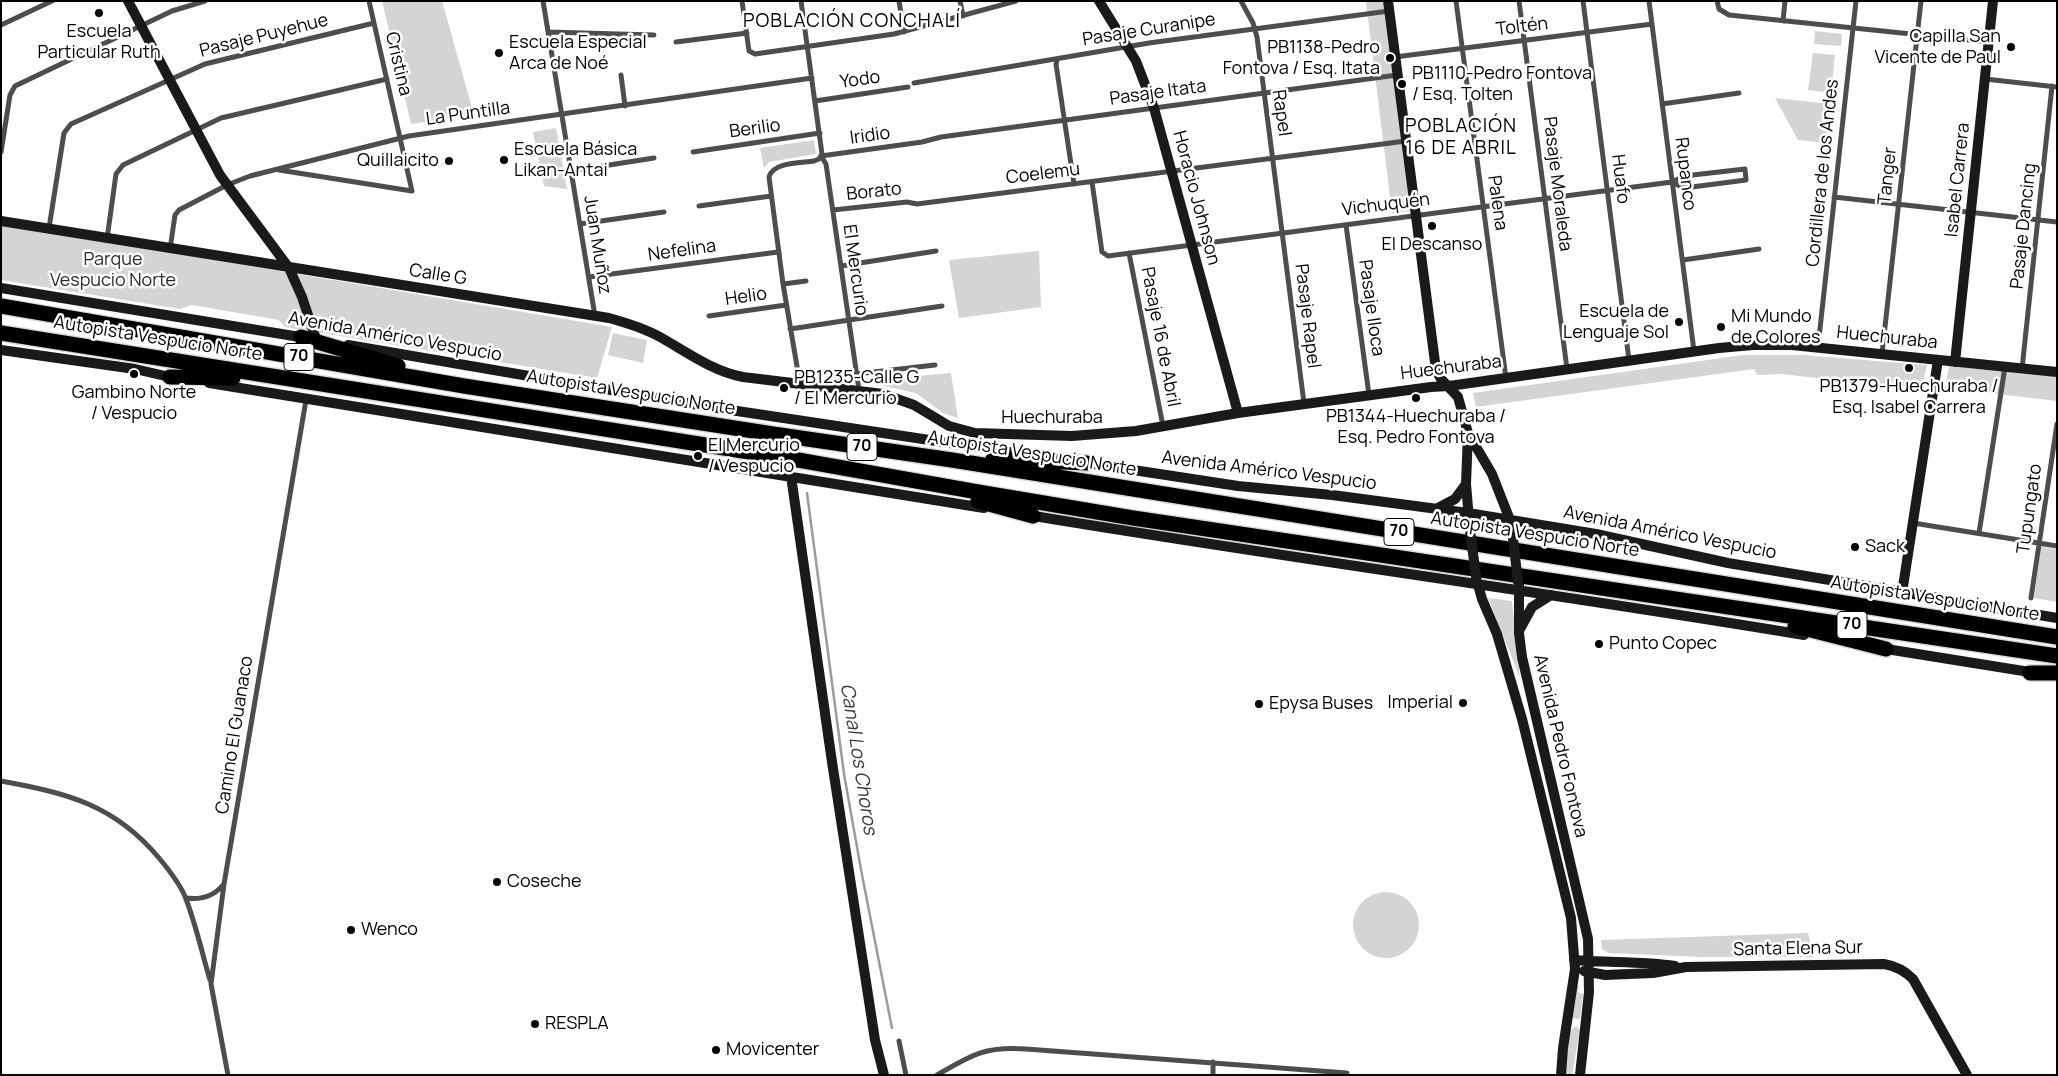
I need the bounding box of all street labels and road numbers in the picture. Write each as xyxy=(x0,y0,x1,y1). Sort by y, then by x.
street label: Pasaje Curanipe xyxy=(1081,9,1217,51)
street label: Pasaje Puyehue xyxy=(198,10,330,62)
street label: Toltén xyxy=(1495,13,1549,41)
street label: Cristina xyxy=(380,30,416,98)
street label: Yodo xyxy=(838,66,882,94)
street label: Pasaje Itata xyxy=(1108,76,1208,110)
street label: Cordillera de los Andes xyxy=(1802,78,1844,268)
street label: Rapel xyxy=(1267,88,1295,138)
street label: La Puntilla xyxy=(424,97,512,131)
street label: Berilio xyxy=(728,115,782,143)
street label: Pasaje Moraleda xyxy=(1538,115,1576,253)
street label: Iridio xyxy=(848,122,892,150)
street label: Isabel Carrera xyxy=(1941,122,1975,238)
street label: Horacio Johnson xyxy=(1168,128,1224,268)
street label: Rupanco xyxy=(1670,136,1700,212)
street label: Tanger xyxy=(1874,146,1902,206)
street label: Huafo xyxy=(1606,153,1634,205)
street label: Coelemu xyxy=(1005,159,1081,189)
street label: Pasaje Dancing xyxy=(2007,162,2041,290)
street label: Palena xyxy=(1482,174,1512,232)
street label: Borato xyxy=(845,178,903,206)
street label: Vichuquén xyxy=(1341,189,1431,221)
street label: Juan Muñoz xyxy=(579,194,615,296)
street label: El Mercurio xyxy=(838,223,872,317)
street label: Nefelina xyxy=(647,236,717,266)
street label: Pasaje Iloca xyxy=(1354,258,1388,358)
street label: Calle G xyxy=(408,260,468,290)
street label: Pasaje Rapel xyxy=(1290,262,1324,370)
street label: Pasaje 16 de Abril xyxy=(1136,265,1184,409)
street label: Helio xyxy=(724,283,768,311)
street label: Avenida Américo Vespucio xyxy=(287,308,503,366)
street label: Autopista Vespucio Norte xyxy=(52,312,264,366)
street label: Huechuraba xyxy=(1835,322,1939,354)
road number: 70 xyxy=(284,344,314,371)
street label: Huechuraba xyxy=(1399,351,1503,385)
street label: Autopista Vespucio Norte xyxy=(525,366,737,420)
street label: Huechuraba xyxy=(1001,407,1103,429)
street label: Autopista Vespucio Norte xyxy=(926,427,1138,481)
road number: 70 xyxy=(847,434,877,461)
street label: Avenida Américo Vespucio xyxy=(1160,447,1378,495)
street label: Tupungato xyxy=(2013,463,2047,555)
street label: Avenida Américo Vespucio xyxy=(1562,502,1778,564)
street label: Autopista Vespucio Norte xyxy=(1429,508,1641,562)
road number: 70 xyxy=(1384,518,1414,546)
street label: Autopista Vespucio Norte xyxy=(1829,572,2041,626)
road number: 70 xyxy=(1837,612,1867,638)
street label: Avenida Pedro Fontova xyxy=(1528,652,1592,840)
street label: Camino El Guanaco xyxy=(212,654,258,816)
street label: Santa Elena Sur xyxy=(1733,937,1863,961)

